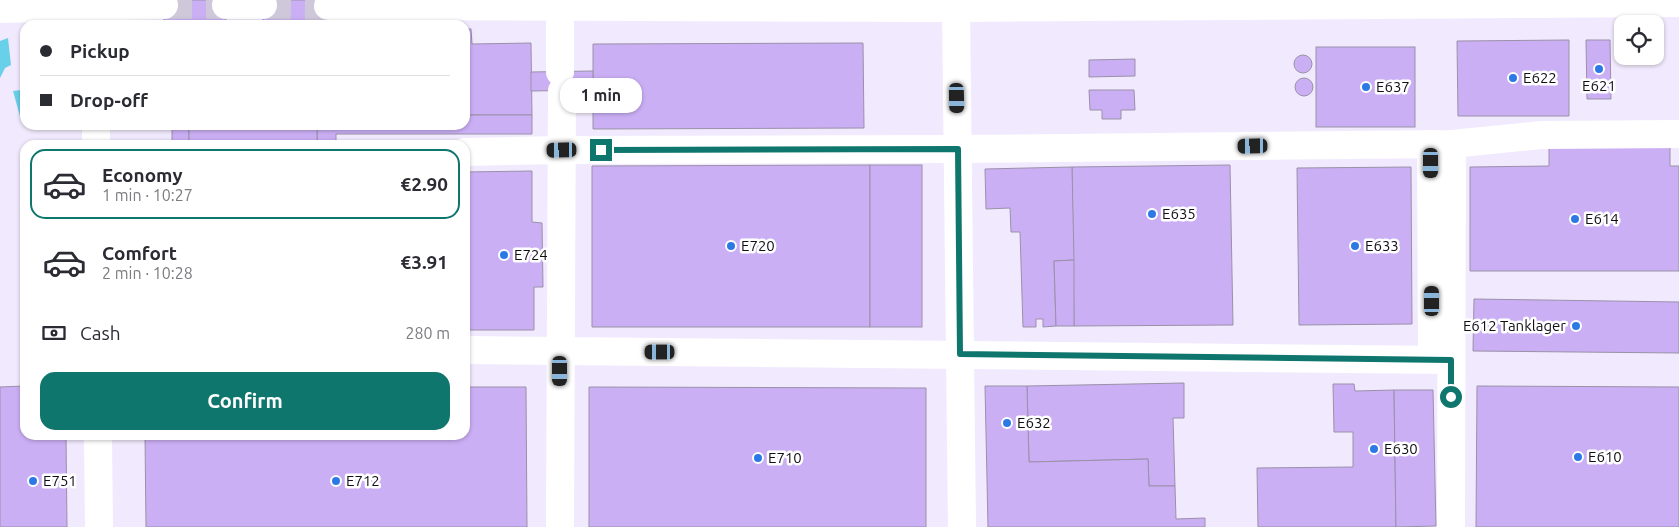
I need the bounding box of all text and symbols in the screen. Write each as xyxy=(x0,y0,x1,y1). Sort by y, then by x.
map controls xyxy=(1614,15,1664,65)
button: locate xyxy=(1614,15,1664,65)
text: Pickup xyxy=(70,40,130,62)
marker: E621 xyxy=(1593,63,1605,75)
place label: E622 xyxy=(1523,69,1557,86)
marker: E622 xyxy=(1507,72,1519,84)
place label: E621 xyxy=(1582,77,1616,94)
callout: 1 min xyxy=(560,78,642,112)
place label: E637 xyxy=(1376,78,1410,95)
marker: E637 xyxy=(1360,81,1372,93)
car xyxy=(949,83,964,113)
text: 1 min xyxy=(581,86,621,104)
text: Drop-off xyxy=(70,89,148,111)
car xyxy=(1237,138,1268,154)
route end xyxy=(590,139,612,161)
car xyxy=(546,142,577,158)
car xyxy=(1423,148,1438,178)
icon: car xyxy=(42,162,87,207)
text: Economy xyxy=(102,164,183,186)
text: €2.90 xyxy=(400,173,448,195)
text: 1 min · 10:27 xyxy=(102,186,193,204)
place label: E635 xyxy=(1162,205,1196,222)
marker: E635 xyxy=(1146,208,1158,220)
place label: E614 xyxy=(1585,210,1619,227)
marker: E614 xyxy=(1569,213,1581,225)
place label: E720 xyxy=(741,237,775,254)
place label: E633 xyxy=(1365,237,1399,254)
icon: car xyxy=(42,240,87,285)
marker: E720 xyxy=(725,240,737,252)
marker: E633 xyxy=(1349,240,1361,252)
text: Comfort xyxy=(102,242,177,264)
place label: E724 xyxy=(514,246,548,263)
marker: E724 xyxy=(498,249,510,261)
text: €3.91 xyxy=(400,251,448,273)
text: 2 min · 10:28 xyxy=(102,264,193,282)
car xyxy=(1424,286,1439,316)
place label: E612 Tanklager xyxy=(1463,317,1566,334)
icon: cash xyxy=(40,319,68,347)
marker: E612 Tanklager xyxy=(1570,320,1582,332)
text: Cash xyxy=(80,322,121,344)
text: 280 m xyxy=(405,324,450,342)
car xyxy=(645,345,675,360)
car xyxy=(552,356,567,386)
button: Confirm xyxy=(40,372,450,430)
route start xyxy=(1440,386,1462,408)
place label: E632 xyxy=(1017,414,1051,431)
marker: E632 xyxy=(1001,417,1013,429)
place label: E630 xyxy=(1384,440,1418,457)
marker: E630 xyxy=(1368,443,1380,455)
place label: E610 xyxy=(1588,448,1622,465)
place label: E710 xyxy=(768,449,802,466)
marker: E610 xyxy=(1572,451,1584,463)
marker: E710 xyxy=(752,452,764,464)
place label: E751 xyxy=(43,472,77,489)
place label: E712 xyxy=(346,472,380,489)
marker: E751 xyxy=(27,475,39,487)
marker: E712 xyxy=(330,475,342,487)

